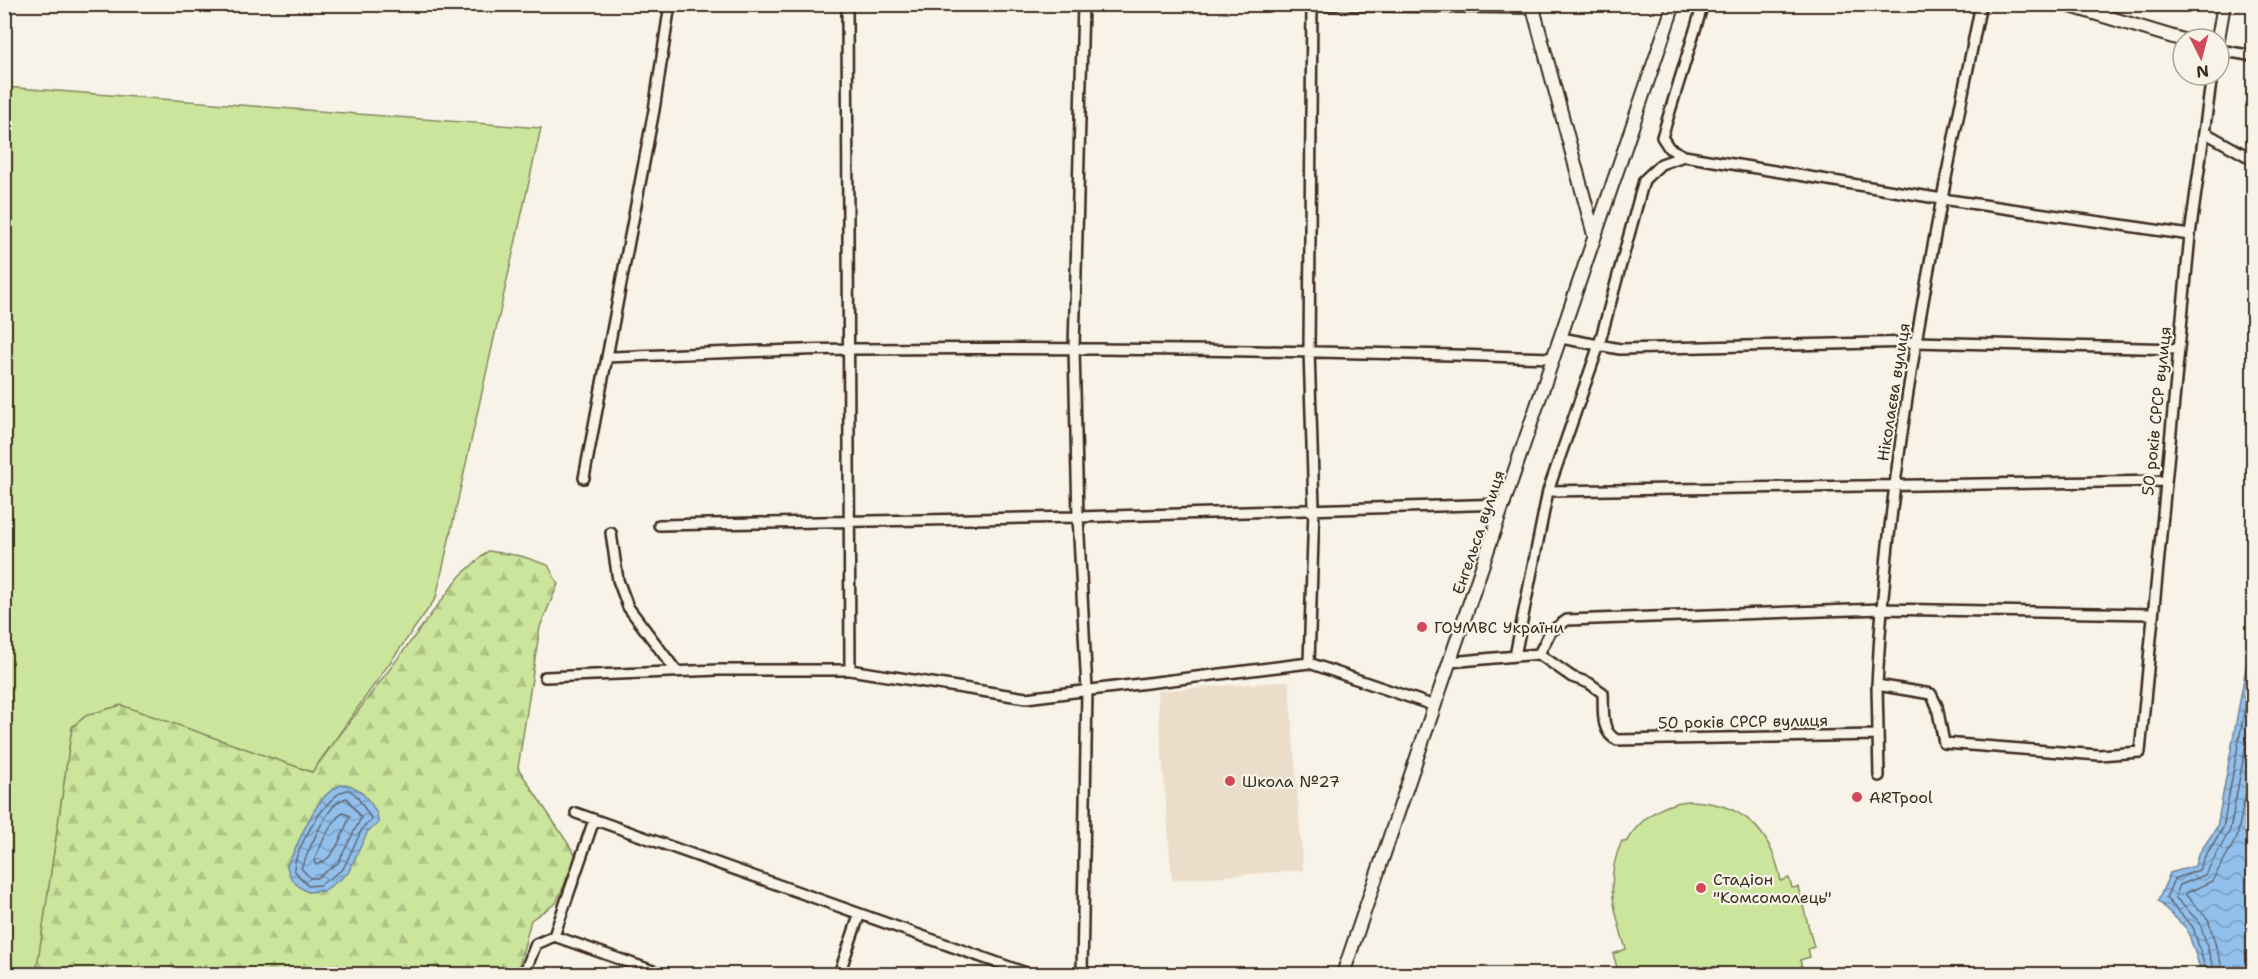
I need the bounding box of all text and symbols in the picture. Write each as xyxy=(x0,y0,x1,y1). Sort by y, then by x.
north arrow xyxy=(2171,27,2231,87)
text: N xyxy=(2195,60,2210,83)
street label: Ніколаєва вулиця xyxy=(1872,321,1915,463)
street label: 50 років СРСР вулиця xyxy=(2137,325,2176,497)
street label: Енгельса вулиця xyxy=(1447,467,1510,597)
place label: ГОУМВС України xyxy=(1434,617,1564,638)
marker: ГОУМВС України xyxy=(1415,620,1429,634)
street label: 50 років СРСР вулиця xyxy=(1658,710,1828,733)
place label: Школа №27 xyxy=(1242,771,1340,792)
marker: Школа №27 xyxy=(1223,774,1237,788)
place label: ARTpool xyxy=(1869,787,1933,808)
marker: ARTpool xyxy=(1850,790,1864,804)
place label: Стадіон "Комсомолець" xyxy=(1713,869,1832,908)
marker: Стадіон "Комсомолець" xyxy=(1694,881,1708,895)

